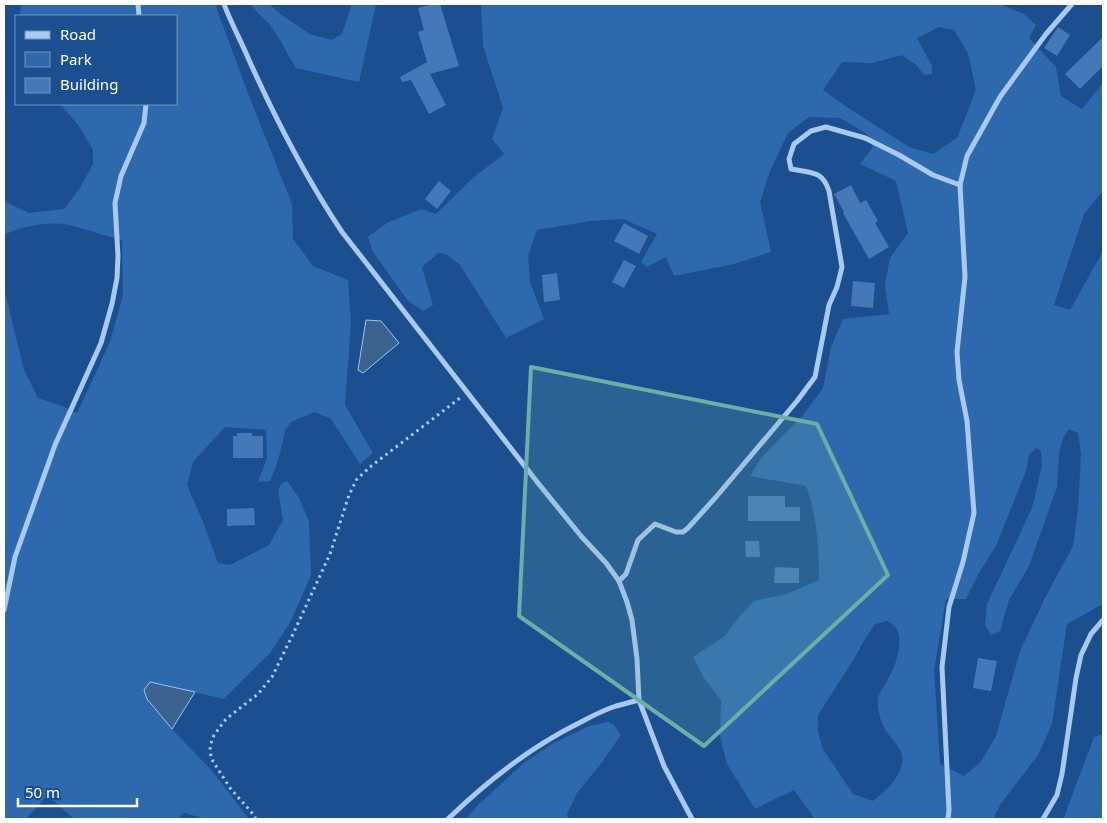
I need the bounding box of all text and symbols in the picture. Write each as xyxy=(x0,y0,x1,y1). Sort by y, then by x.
legend xyxy=(15,15,178,105)
text: Road xyxy=(60,24,96,44)
text: Park xyxy=(60,49,92,69)
text: Building xyxy=(60,74,118,94)
scale bar xyxy=(18,776,136,808)
text: 50 m xyxy=(25,782,60,802)

